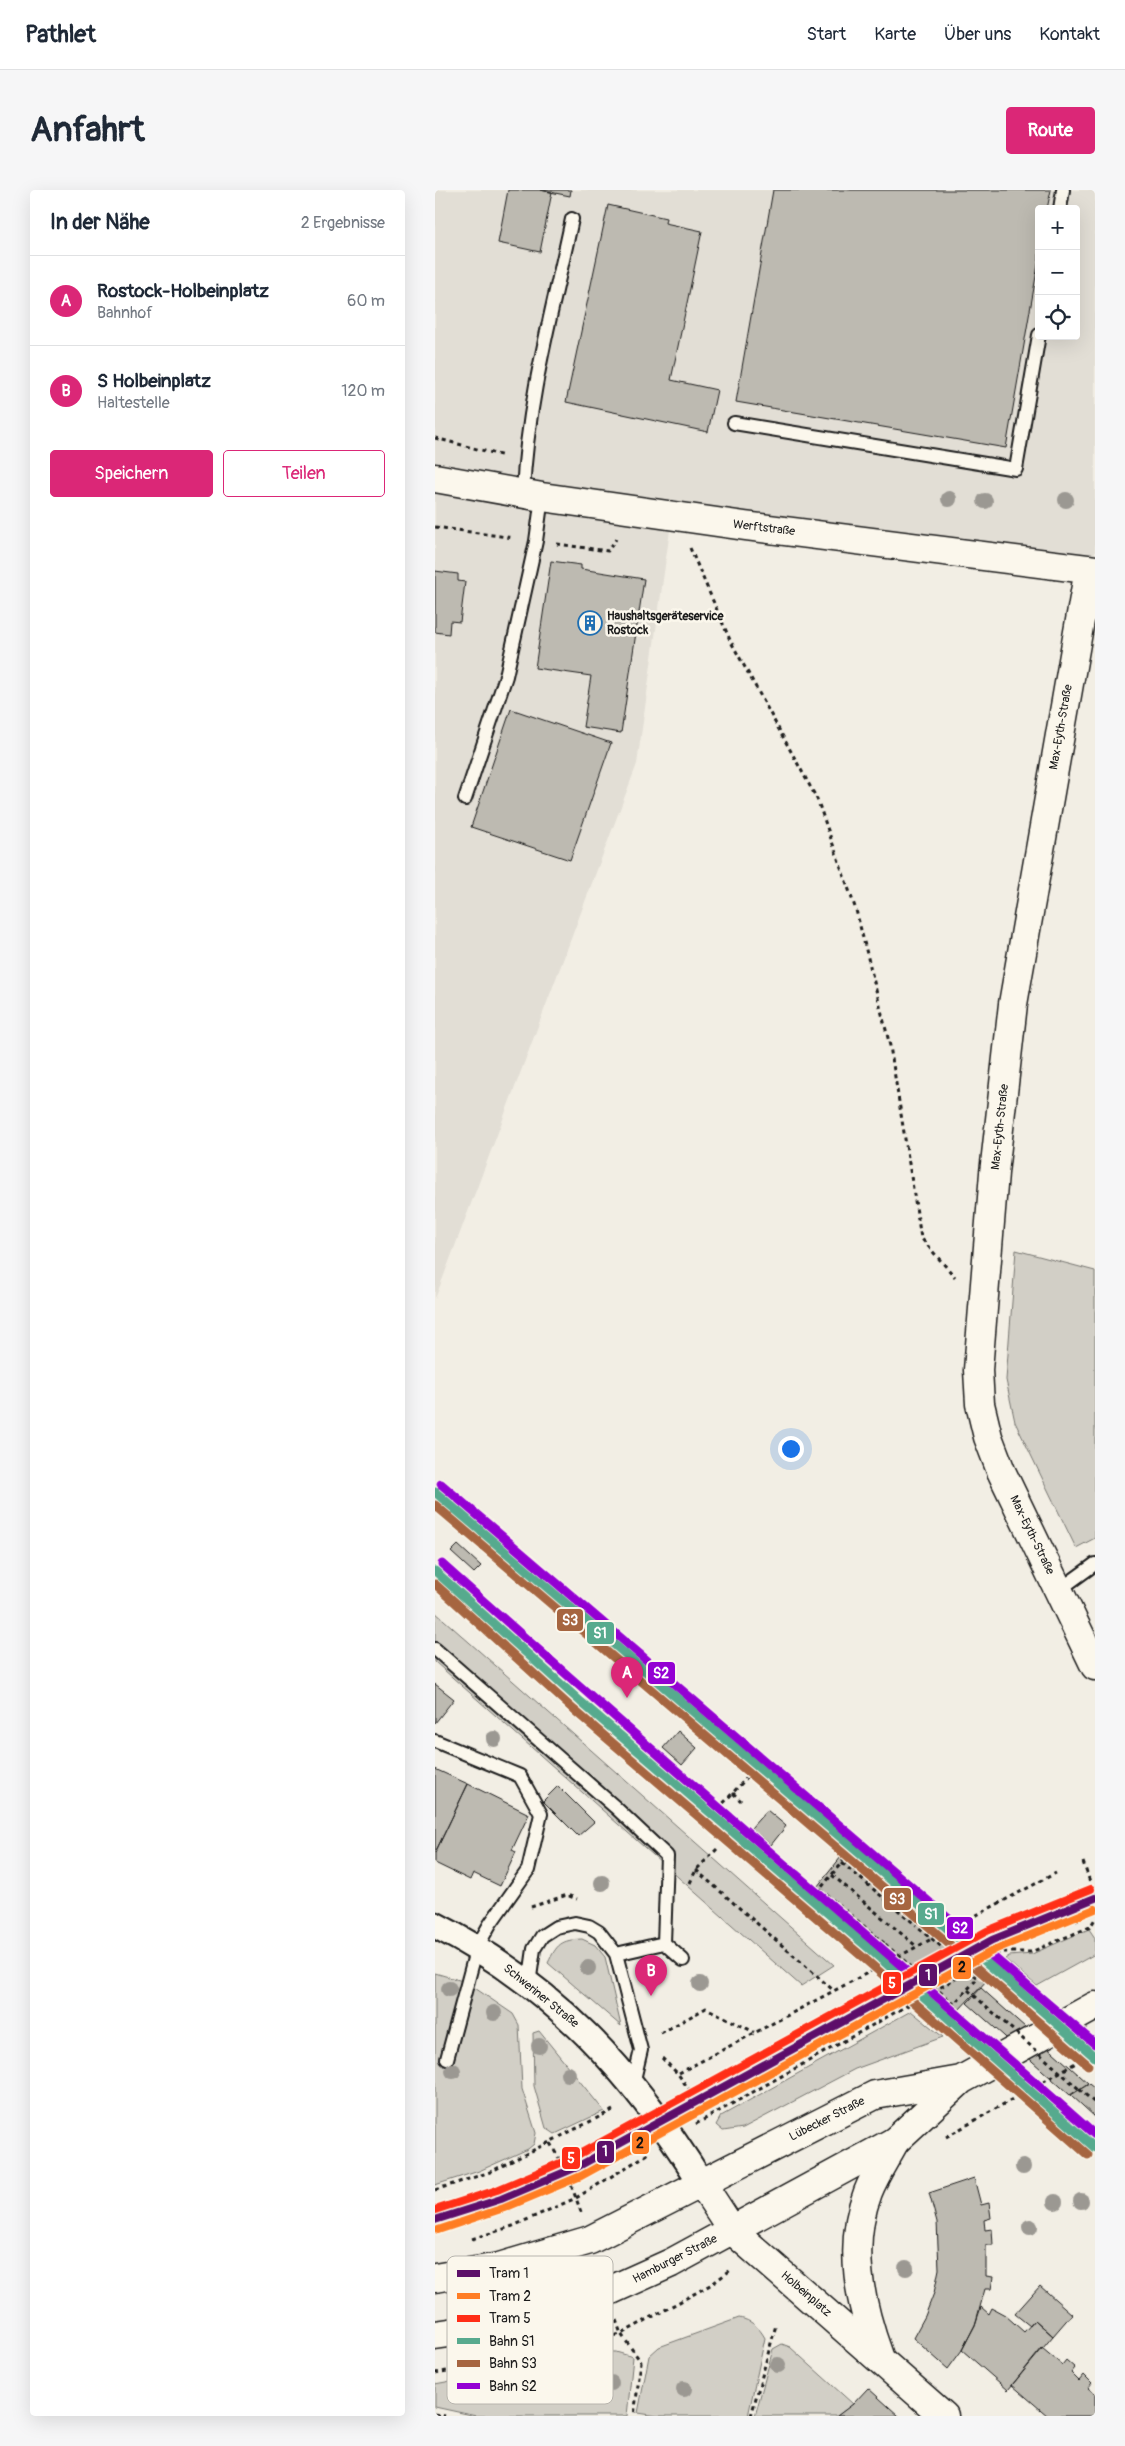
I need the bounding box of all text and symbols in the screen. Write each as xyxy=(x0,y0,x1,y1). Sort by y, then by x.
text: Pathlet xyxy=(25,20,96,49)
text: Start xyxy=(806,23,846,46)
text: Karte xyxy=(874,23,916,46)
text: Über uns xyxy=(944,23,1011,46)
text: Kontakt xyxy=(1039,23,1100,46)
button: Route xyxy=(1006,107,1095,154)
text: Anfahrt xyxy=(30,108,145,152)
map controls xyxy=(1035,205,1080,340)
button: + xyxy=(1035,205,1080,250)
text: In der Nähe xyxy=(50,209,150,236)
text: 2 Ergebnisse xyxy=(301,213,385,233)
button: − xyxy=(1035,250,1080,295)
text: Rostock-Holbeinplatz xyxy=(97,279,269,303)
text: A xyxy=(61,291,71,311)
text: 60 m xyxy=(347,291,385,311)
button: locate xyxy=(1035,295,1080,340)
text: Bahnhof xyxy=(97,303,153,323)
text: S Holbeinplatz xyxy=(97,369,211,393)
text: B xyxy=(61,381,71,401)
text: 120 m xyxy=(341,381,385,401)
text: Haltestelle xyxy=(97,393,170,413)
button: Speichern xyxy=(50,450,213,497)
button: Teilen xyxy=(223,450,385,497)
street label: Werftstraße xyxy=(732,517,796,539)
place label: Haushaltsgeräteservice Rostock xyxy=(607,609,724,638)
building icon: Haushaltsgeräteservice Rostock xyxy=(577,610,603,636)
street label: Max-Eyth-Straße xyxy=(1046,683,1076,771)
street label: Max-Eyth-Straße xyxy=(988,1083,1012,1171)
your location xyxy=(778,1436,804,1462)
street label: Max-Eyth-Straße xyxy=(1006,1493,1058,1577)
line badge: S3 xyxy=(556,1608,584,1632)
text: S3 xyxy=(562,1612,578,1629)
line badge: S1 xyxy=(586,1621,615,1645)
text: S1 xyxy=(593,1625,607,1642)
pin: A xyxy=(611,1657,643,1698)
line badge: S2 xyxy=(647,1661,676,1685)
text: S2 xyxy=(653,1665,669,1682)
line badge: S3 xyxy=(883,1887,912,1911)
text: S3 xyxy=(889,1891,905,1908)
line badge: S1 xyxy=(917,1902,945,1926)
text: S1 xyxy=(924,1906,938,1923)
line badge: S2 xyxy=(946,1916,974,1940)
text: S2 xyxy=(952,1920,968,1937)
pin: B xyxy=(635,1955,667,1996)
line badge: 2 xyxy=(952,1956,972,1980)
text: 2 xyxy=(958,1959,966,1976)
street label: Schweriner Straße xyxy=(500,1961,582,2031)
line badge: 1 xyxy=(918,1963,938,1987)
text: 1 xyxy=(925,1967,931,1984)
line badge: 5 xyxy=(882,1971,902,1995)
text: 5 xyxy=(888,1975,896,1992)
street label: Lübecker Straße xyxy=(787,2093,867,2144)
line badge: 2 xyxy=(631,2131,650,2155)
text: 2 xyxy=(636,2135,644,2152)
line badge: 1 xyxy=(596,2140,615,2164)
text: 1 xyxy=(602,2143,608,2160)
line badge: 5 xyxy=(561,2146,581,2170)
text: 5 xyxy=(567,2150,575,2167)
street label: Hamburger Straße xyxy=(630,2231,720,2287)
legend xyxy=(447,2256,613,2404)
text: Tram 1 xyxy=(489,2265,529,2282)
street label: Holbeinplatz xyxy=(778,2268,834,2320)
text: Tram 2 xyxy=(489,2288,531,2305)
text: Tram 5 xyxy=(489,2310,531,2327)
text: Bahn S1 xyxy=(489,2333,535,2350)
text: Bahn S3 xyxy=(489,2355,537,2372)
text: Bahn S2 xyxy=(489,2378,537,2395)

